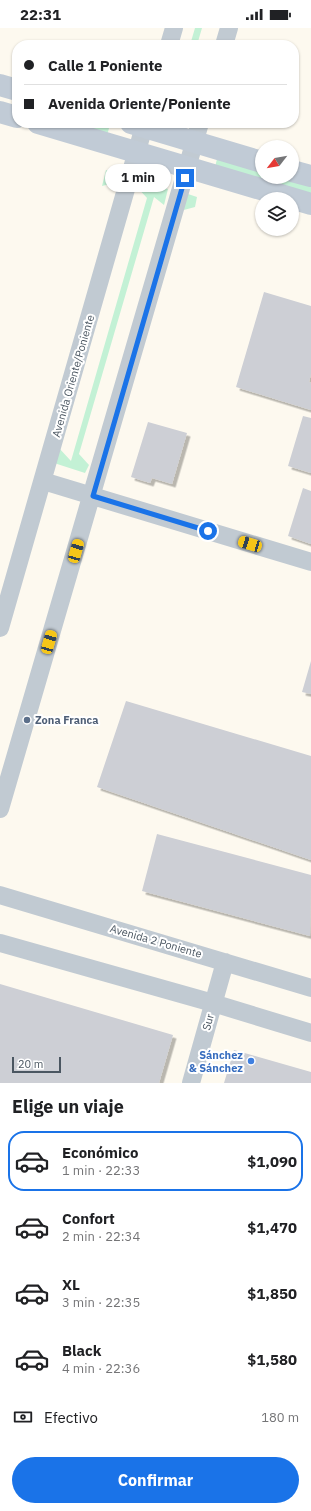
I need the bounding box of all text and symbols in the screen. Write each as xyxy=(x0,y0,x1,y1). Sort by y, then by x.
text: 22:31 xyxy=(20,5,61,24)
text: Calle 1 Poniente xyxy=(48,56,163,75)
text: Avenida Oriente/Poniente xyxy=(48,94,231,113)
north arrow xyxy=(255,140,299,184)
map controls xyxy=(255,140,299,236)
callout: 1 min xyxy=(105,164,171,192)
text: 1 min xyxy=(121,169,155,186)
route end xyxy=(176,169,194,187)
button: layers xyxy=(255,192,299,236)
street label: Avenida Oriente/Poniente xyxy=(49,313,97,439)
route start xyxy=(199,522,217,540)
car xyxy=(237,535,263,553)
car xyxy=(67,538,85,564)
car xyxy=(40,629,58,655)
place label: Zona Franca xyxy=(35,713,98,727)
marker: Zona Franca xyxy=(22,715,32,725)
street label: Avenida 2 Poniente xyxy=(108,921,204,961)
street label: Sur xyxy=(199,1012,217,1032)
place label: Sánchez & Sánchez xyxy=(189,1048,243,1075)
scale bar xyxy=(12,1055,61,1074)
marker: Sánchez & Sánchez xyxy=(246,1056,256,1066)
text: 20 m xyxy=(18,1057,43,1071)
text: Elige un viaje xyxy=(12,1095,124,1118)
icon: car xyxy=(14,1143,50,1179)
text: Económico xyxy=(62,1143,138,1162)
text: $1,090 xyxy=(247,1152,297,1171)
text: 1 min · 22:33 xyxy=(62,1162,140,1179)
icon: car xyxy=(14,1209,50,1245)
text: Confort xyxy=(62,1209,115,1228)
text: $1,470 xyxy=(247,1218,297,1237)
text: 2 min · 22:34 xyxy=(62,1228,140,1245)
icon: car xyxy=(14,1275,50,1311)
text: XL xyxy=(62,1275,80,1294)
text: $1,850 xyxy=(247,1284,297,1303)
text: 3 min · 22:35 xyxy=(62,1294,140,1311)
icon: car xyxy=(14,1341,50,1377)
text: Black xyxy=(62,1341,102,1360)
text: $1,580 xyxy=(247,1350,297,1369)
text: 4 min · 22:36 xyxy=(62,1360,140,1377)
icon: cash xyxy=(12,1406,34,1428)
text: Efectivo xyxy=(44,1408,98,1427)
text: 180 m xyxy=(261,1409,299,1426)
button: Confirmar xyxy=(12,1457,299,1503)

